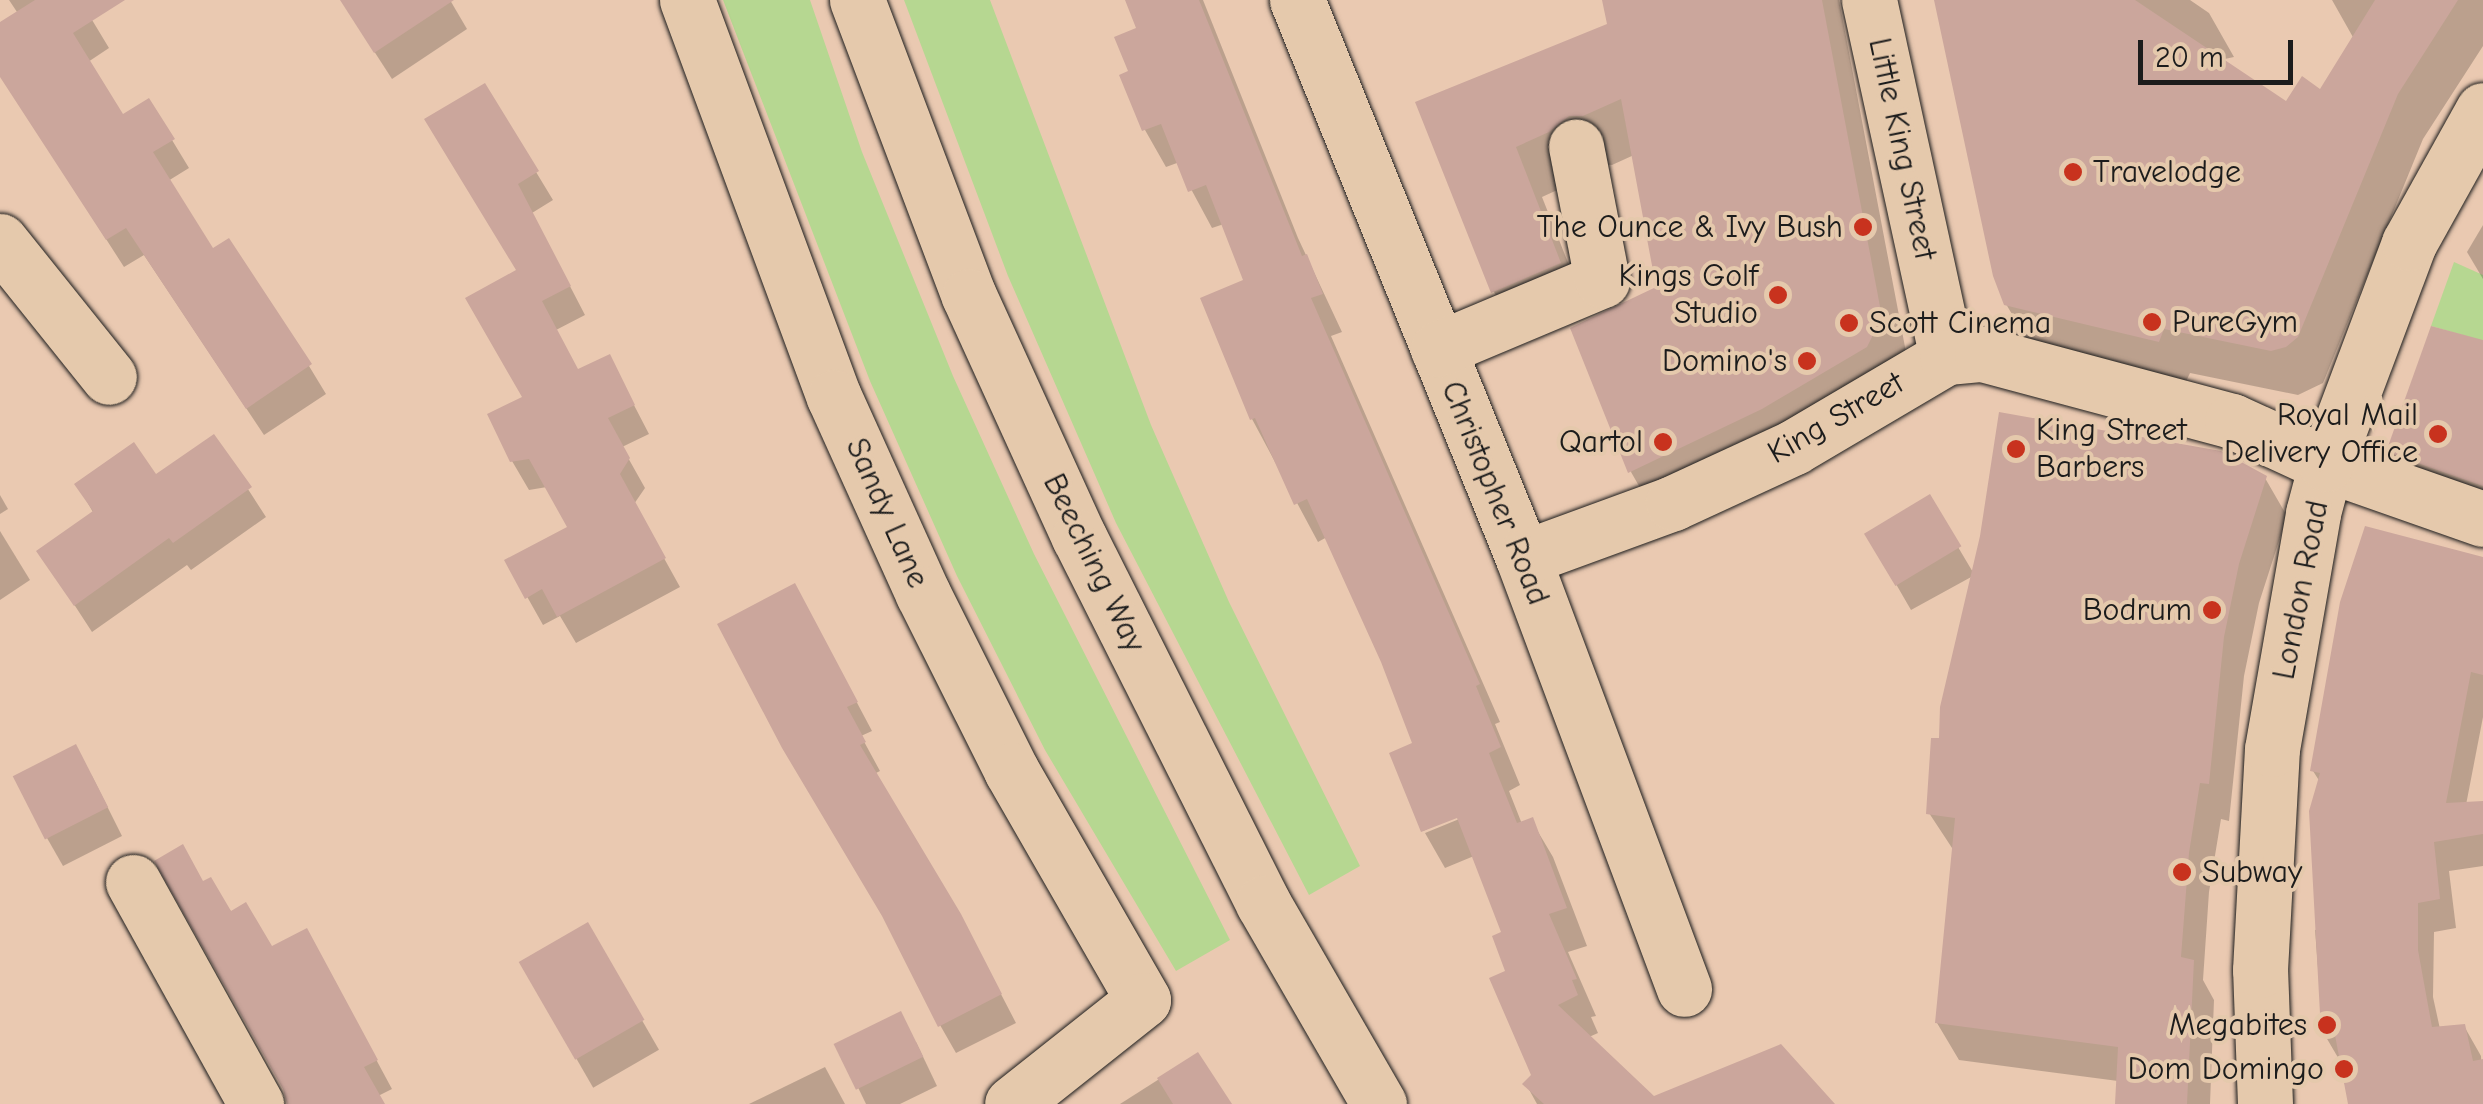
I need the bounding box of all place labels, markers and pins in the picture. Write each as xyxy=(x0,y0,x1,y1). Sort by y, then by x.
place label: Travelodge xyxy=(2093,153,2241,191)
marker: Travelodge xyxy=(2062,161,2084,183)
place label: The Ounce & Ivy Bush xyxy=(1537,208,1843,246)
marker: The Ounce & Ivy Bush xyxy=(1852,216,1874,238)
place label: Kings Golf Studio xyxy=(1618,258,1758,333)
marker: Kings Golf Studio xyxy=(1767,284,1789,306)
place label: PureGym xyxy=(2172,303,2298,341)
place label: Scott Cinema xyxy=(1869,304,2051,342)
marker: PureGym xyxy=(2141,311,2163,333)
marker: Scott Cinema xyxy=(1838,312,1860,334)
place label: Domino's xyxy=(1662,342,1787,380)
marker: Domino's xyxy=(1796,350,1818,372)
place label: Royal Mail Delivery Office xyxy=(2224,397,2418,472)
place label: King Street Barbers xyxy=(2036,412,2187,487)
place label: Qartol xyxy=(1559,423,1643,461)
marker: Royal Mail Delivery Office xyxy=(2427,423,2449,445)
marker: Qartol xyxy=(1652,431,1674,453)
marker: King Street Barbers xyxy=(2005,438,2027,460)
place label: Bodrum xyxy=(2083,591,2192,629)
marker: Bodrum xyxy=(2201,599,2223,621)
place label: Subway xyxy=(2202,853,2302,891)
marker: Subway xyxy=(2171,861,2193,883)
place label: Megabites xyxy=(2169,1006,2307,1044)
marker: Megabites xyxy=(2316,1014,2338,1036)
place label: Dom Domingo xyxy=(2127,1050,2324,1088)
marker: Dom Domingo xyxy=(2333,1058,2355,1080)

